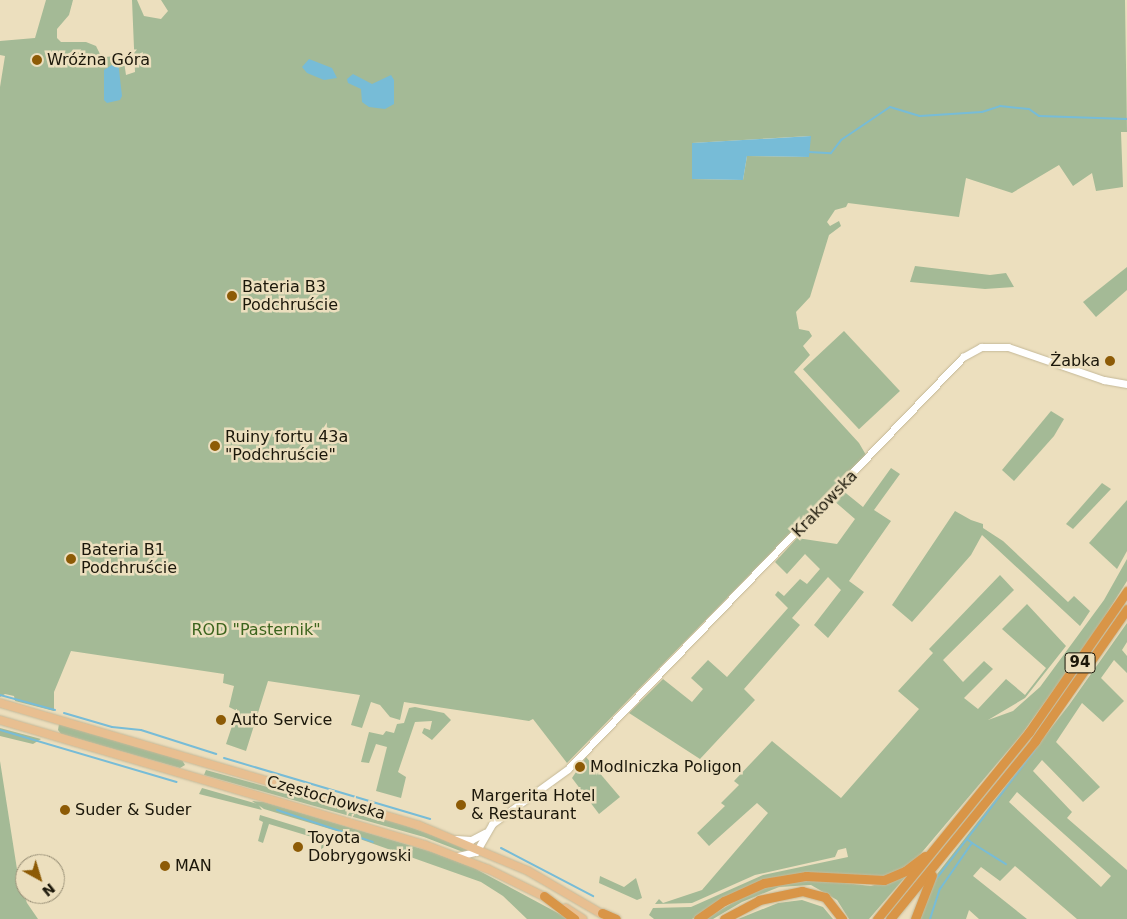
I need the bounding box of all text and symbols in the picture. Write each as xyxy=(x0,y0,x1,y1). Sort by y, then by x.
place label: Wróżna Góra xyxy=(47,50,150,70)
marker: Wróżna Góra xyxy=(31,54,43,66)
place label: Bateria B3 Podchruście xyxy=(242,277,338,315)
marker: Bateria B3 Podchruście xyxy=(226,290,238,302)
place label: Żabka xyxy=(1050,351,1100,371)
marker: Żabka xyxy=(1104,355,1116,367)
place label: Ruiny fortu 43a "Podchruście" xyxy=(225,427,348,465)
marker: Ruiny fortu 43a "Podchruście" xyxy=(209,440,221,452)
street label: Krakowska xyxy=(788,467,862,541)
place label: Bateria B1 Podchruście xyxy=(81,540,177,578)
marker: Bateria B1 Podchruście xyxy=(65,553,77,565)
park label: ROD "Pasternik" xyxy=(191,620,321,640)
road number: 94 xyxy=(1064,650,1096,676)
place label: Auto Service xyxy=(231,710,332,730)
marker: Auto Service xyxy=(215,714,227,726)
place label: Modlniczka Poligon xyxy=(590,757,742,777)
marker: Modlniczka Poligon xyxy=(574,761,586,773)
street label: Częstochowska xyxy=(264,772,388,824)
place label: Margerita Hotel & Restaurant xyxy=(471,786,595,824)
marker: Margerita Hotel & Restaurant xyxy=(455,799,467,811)
place label: Suder & Suder xyxy=(75,800,191,820)
marker: Suder & Suder xyxy=(59,804,71,816)
place label: Toyota Dobrygowski xyxy=(308,828,411,866)
marker: Toyota Dobrygowski xyxy=(292,841,304,853)
north arrow xyxy=(15,854,65,904)
place label: MAN xyxy=(175,856,212,876)
marker: MAN xyxy=(159,860,171,872)
text: N xyxy=(39,880,58,900)

